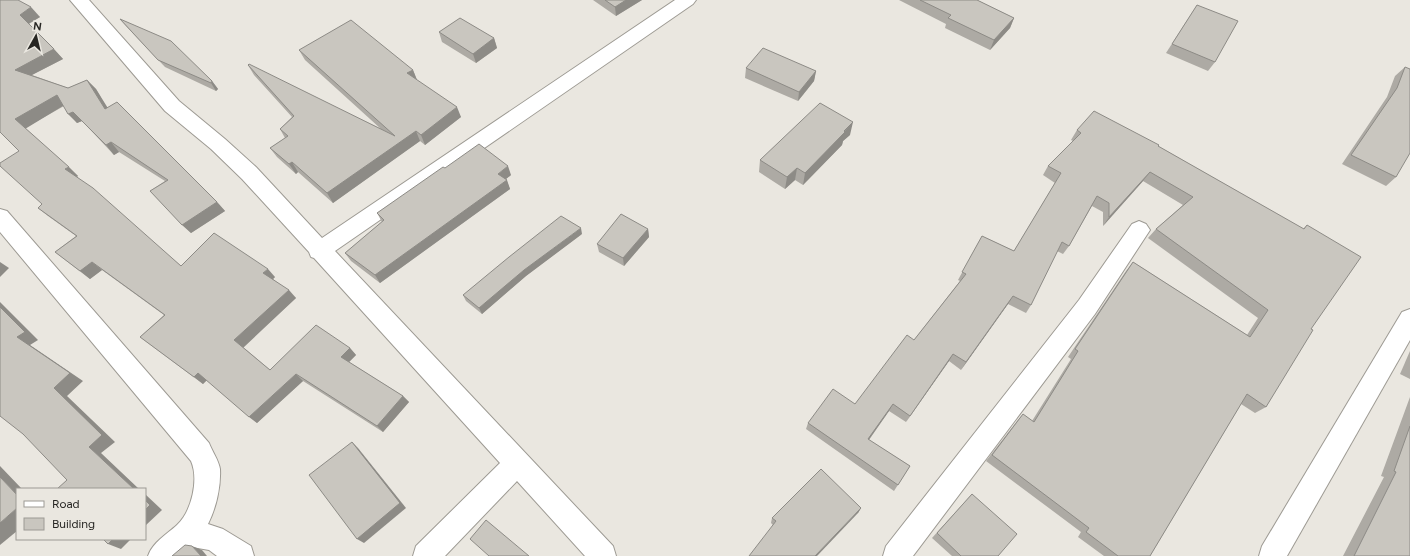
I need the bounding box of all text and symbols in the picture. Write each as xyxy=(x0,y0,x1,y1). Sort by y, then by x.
north arrow xyxy=(16,16,56,56)
text: N xyxy=(32,20,42,34)
legend xyxy=(16,488,146,540)
text: Road xyxy=(52,497,80,511)
text: Building xyxy=(52,517,95,531)

